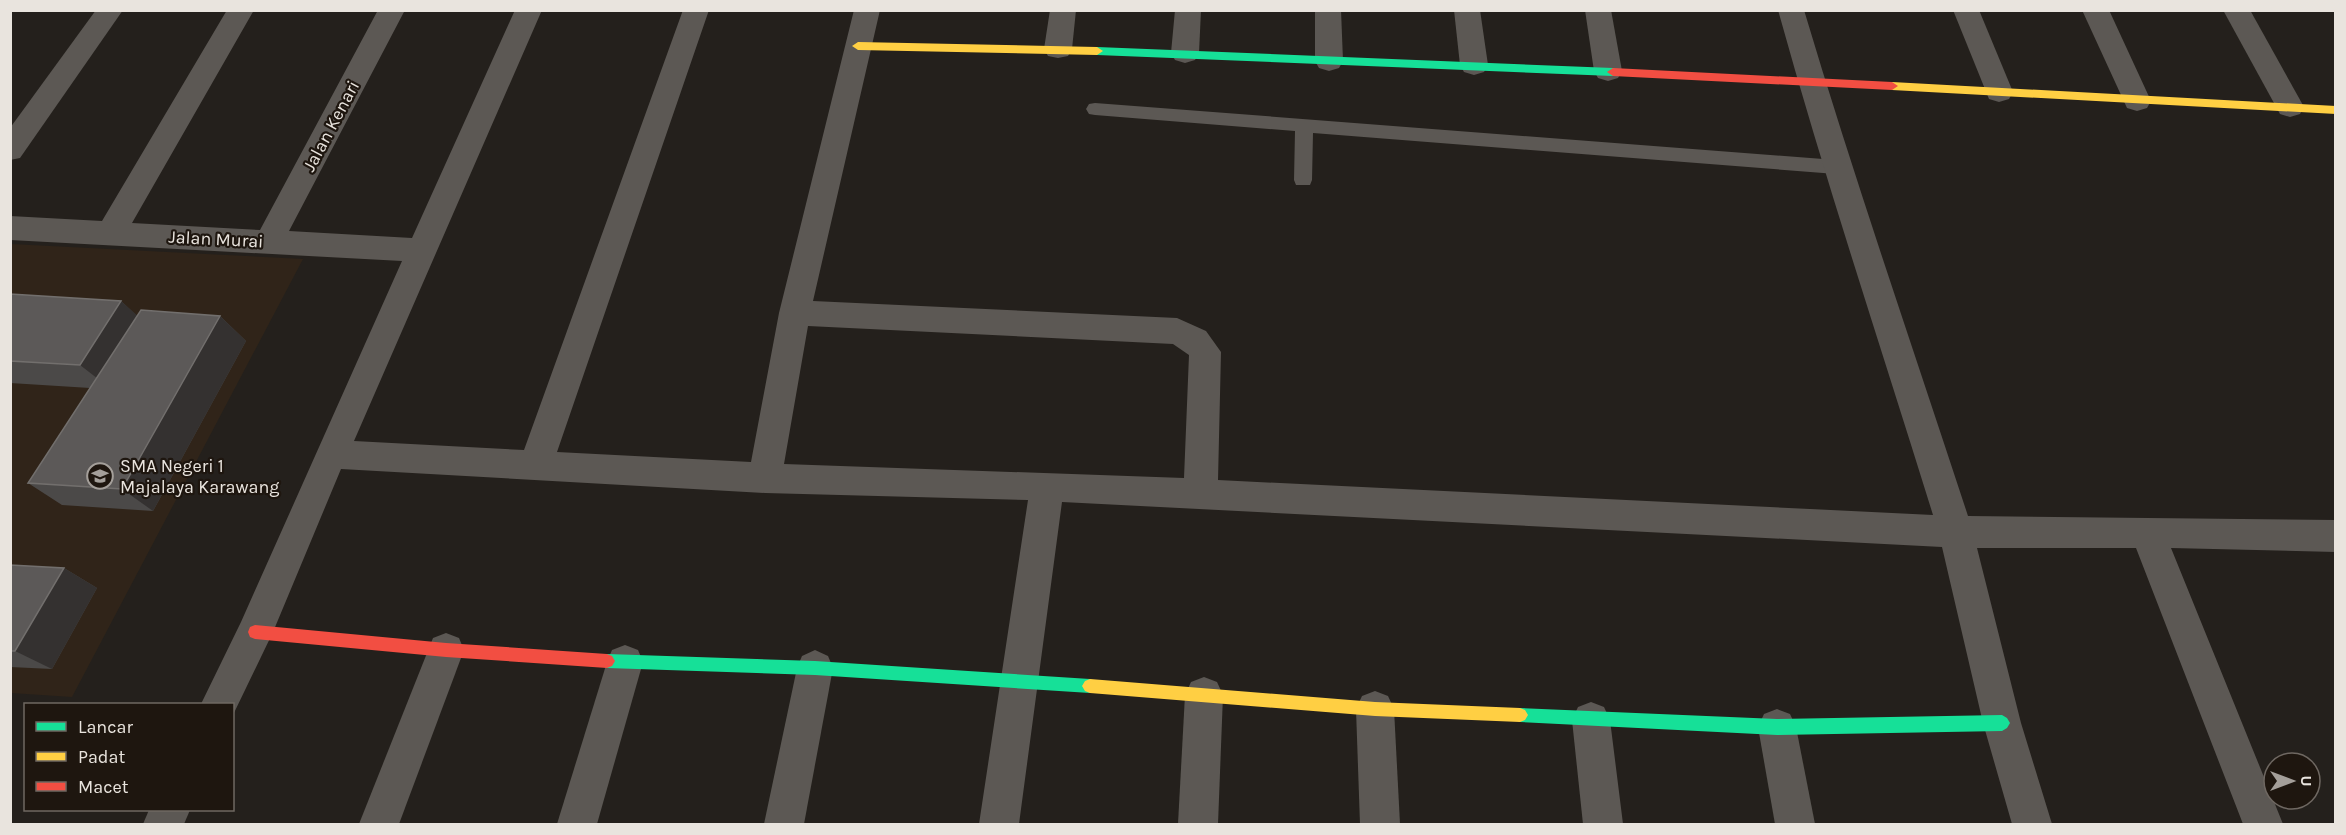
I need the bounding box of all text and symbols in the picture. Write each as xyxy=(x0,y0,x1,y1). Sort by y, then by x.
street label: Jalan Kenari xyxy=(298,77,364,175)
street label: Jalan Murai xyxy=(168,226,264,252)
place label: SMA Negeri 1 Majalaya Karawang xyxy=(120,455,279,498)
school or university icon: SMA Negeri 1 Majalaya Karawang xyxy=(85,461,115,491)
legend xyxy=(24,703,234,811)
text: Lancar xyxy=(78,716,133,738)
text: Padat xyxy=(78,746,125,768)
north arrow xyxy=(2262,751,2322,811)
text: U xyxy=(2297,775,2316,787)
text: Macet xyxy=(78,776,129,798)

